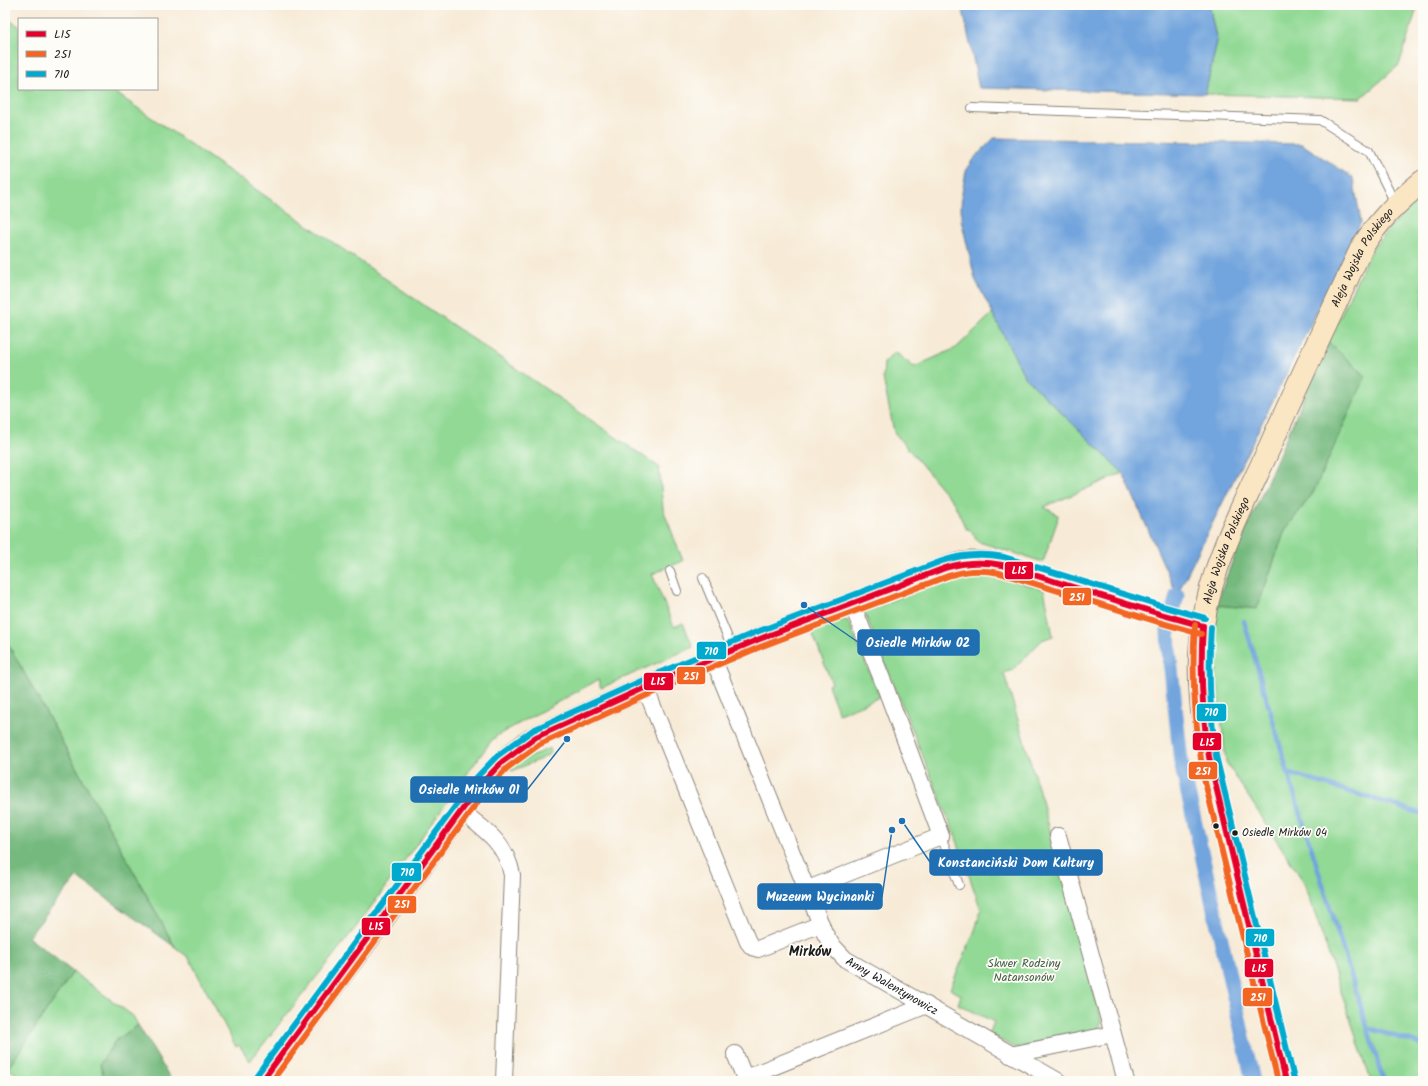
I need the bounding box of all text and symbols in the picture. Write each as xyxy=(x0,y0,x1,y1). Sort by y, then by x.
legend xyxy=(18,18,158,90)
text: L15 xyxy=(54,25,72,44)
text: 251 xyxy=(54,45,71,64)
text: 710 xyxy=(54,65,69,84)
street label: Aleja Wojska Polskiego xyxy=(1326,203,1398,310)
street label: Aleja Wojska Polskiego xyxy=(1198,494,1255,606)
line badge: L15 xyxy=(1004,561,1034,580)
text: L15 xyxy=(1012,562,1028,580)
line badge: 251 xyxy=(1062,587,1092,606)
text: 251 xyxy=(1069,589,1085,607)
callout: Osiedle Mirków 02 xyxy=(858,630,979,655)
text: Osiedle Mirków 02 xyxy=(866,633,971,654)
line badge: 710 xyxy=(696,641,727,660)
text: 710 xyxy=(704,643,718,661)
line badge: 251 xyxy=(676,666,706,685)
text: 251 xyxy=(683,668,699,686)
line badge: L15 xyxy=(643,672,674,691)
text: L15 xyxy=(651,673,667,691)
line badge: 710 xyxy=(1196,703,1227,722)
text: 710 xyxy=(1204,704,1218,722)
line badge: L15 xyxy=(1192,732,1222,751)
text: L15 xyxy=(1200,734,1216,752)
line badge: 251 xyxy=(1188,761,1218,780)
text: 251 xyxy=(1195,763,1211,781)
callout: Osiedle Mirków 01 xyxy=(411,777,527,802)
text: Osiedle Mirków 01 xyxy=(419,780,519,801)
unlabelled marker xyxy=(1211,821,1221,831)
place label: Osiedle Mirków 04 xyxy=(1242,824,1327,842)
marker: Osiedle Mirków 04 xyxy=(1230,828,1240,838)
callout: Konstanciński Dom Kultury xyxy=(930,850,1102,875)
text: Konstanciński Dom Kultury xyxy=(938,853,1094,874)
line badge: 710 xyxy=(391,862,422,882)
text: 710 xyxy=(400,864,414,882)
callout: Muzeum Wycinanki xyxy=(758,884,882,909)
text: Muzeum Wycinanki xyxy=(766,887,875,908)
line badge: 251 xyxy=(387,895,417,914)
text: 251 xyxy=(394,896,410,914)
line badge: L15 xyxy=(361,917,391,936)
text: L15 xyxy=(369,918,385,936)
line badge: 710 xyxy=(1245,928,1275,947)
text: 710 xyxy=(1253,930,1267,948)
district label: Mirków xyxy=(789,941,832,963)
street label: Anny Walentynowicz xyxy=(842,952,942,1020)
park label: Skwer Rodziny Natansonów xyxy=(988,954,1061,987)
line badge: L15 xyxy=(1244,958,1274,978)
text: L15 xyxy=(1252,960,1268,978)
line badge: 251 xyxy=(1242,987,1273,1007)
text: 251 xyxy=(1250,989,1266,1007)

